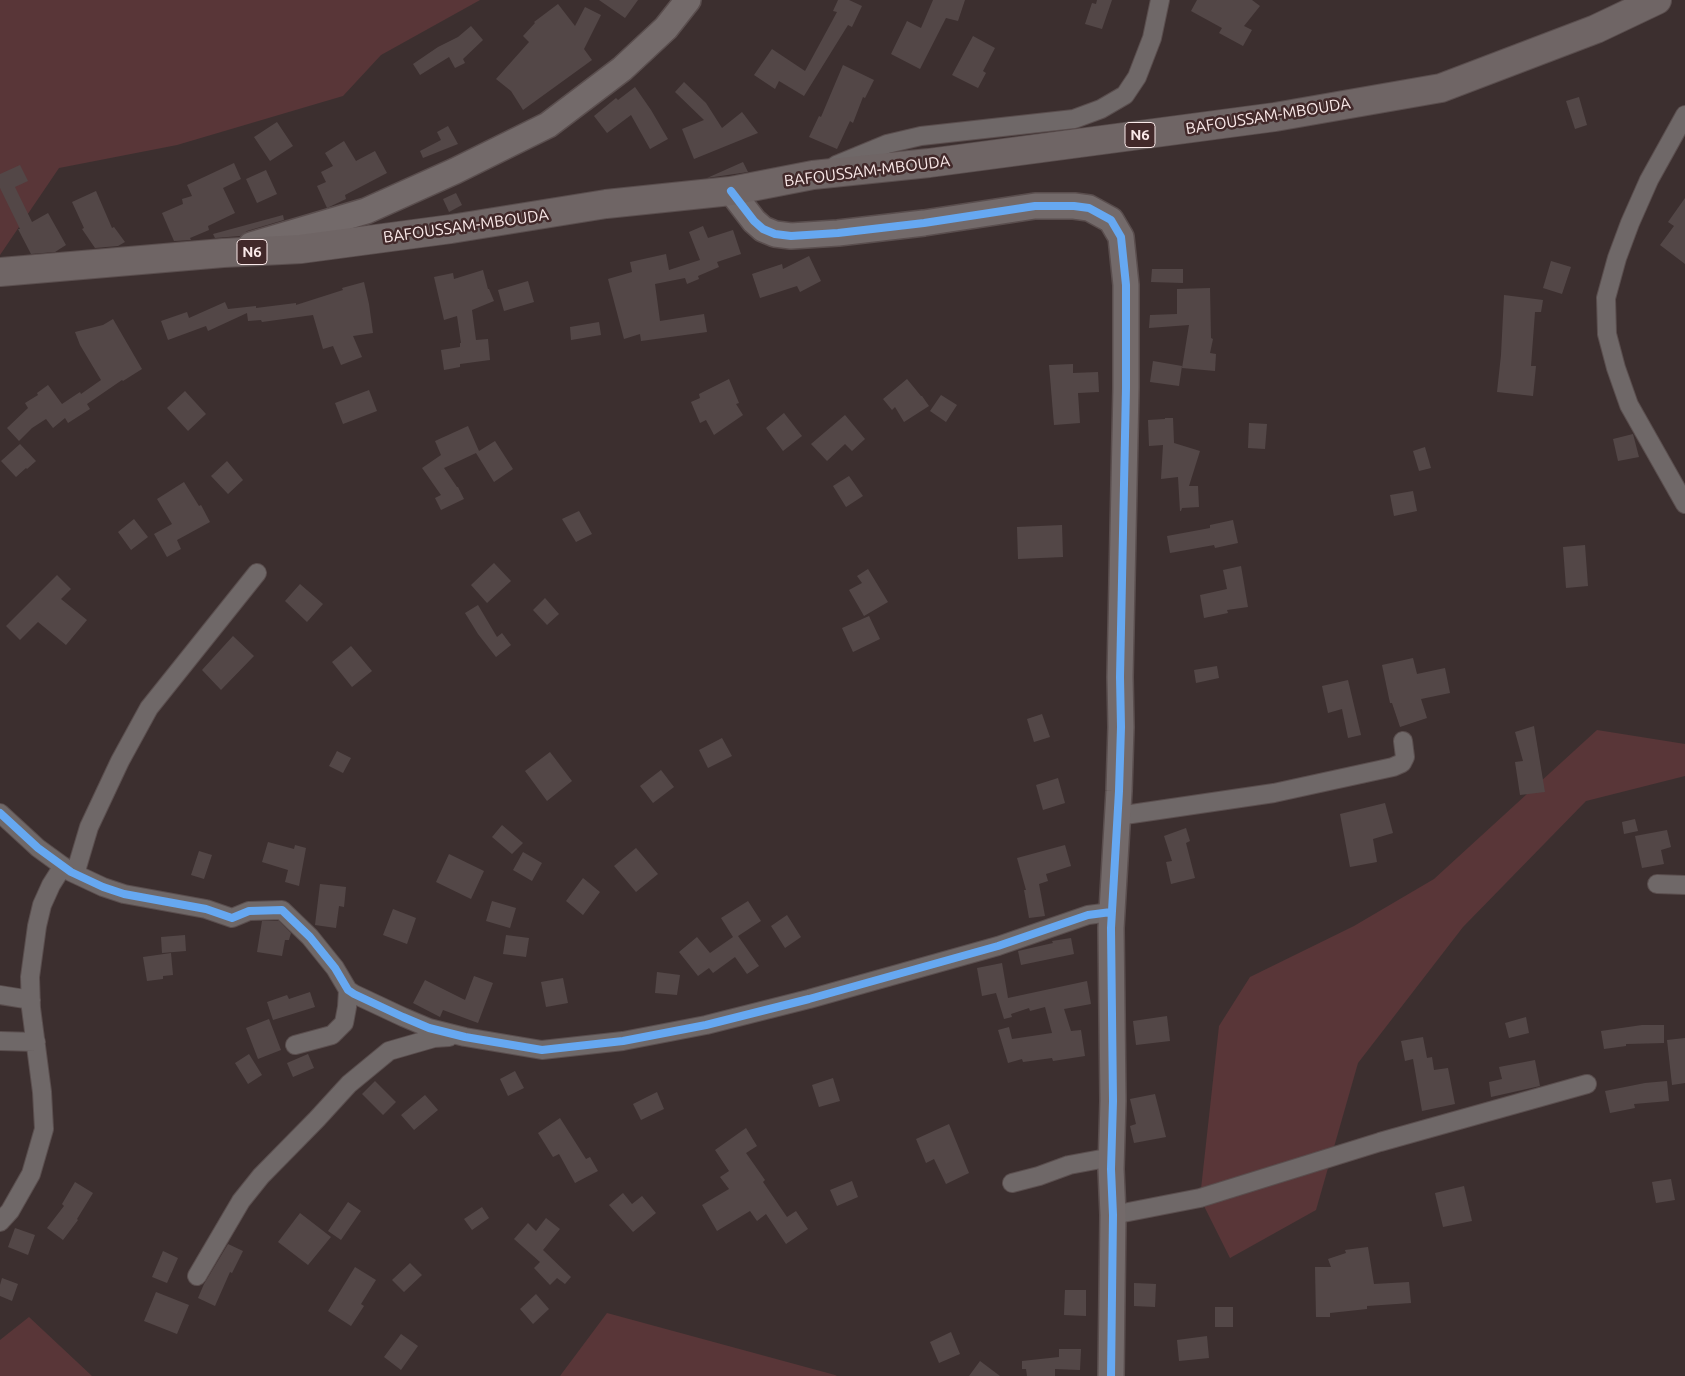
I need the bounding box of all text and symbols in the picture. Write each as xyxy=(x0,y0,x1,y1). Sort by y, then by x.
street label: BAFOUSSAM-MBOUDA xyxy=(1184,93,1352,139)
road number: N6 xyxy=(1125,122,1155,148)
street label: BAFOUSSAM-MBOUDA xyxy=(783,151,951,191)
street label: BAFOUSSAM-MBOUDA xyxy=(382,205,550,247)
road number: N6 xyxy=(237,240,267,264)

